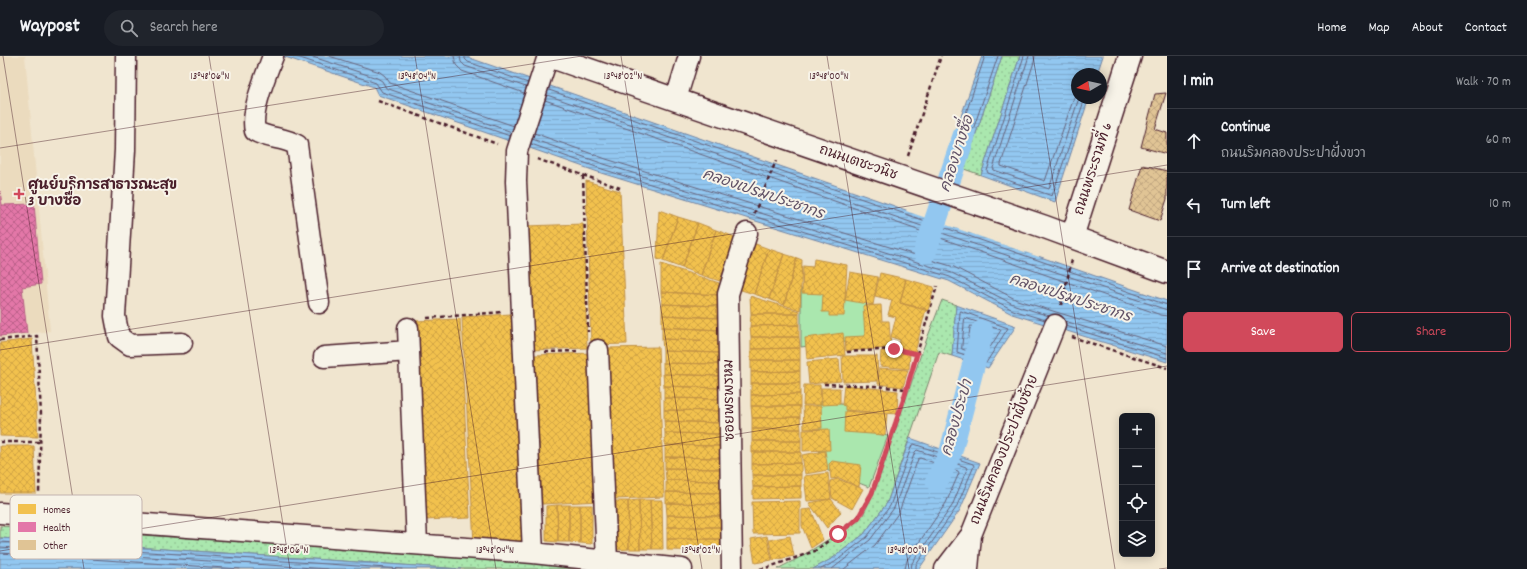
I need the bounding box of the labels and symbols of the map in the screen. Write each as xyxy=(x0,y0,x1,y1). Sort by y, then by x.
north arrow xyxy=(1071,68,1107,104)
text: 13°48'06"N xyxy=(191,70,229,84)
text: 13°48'04"N xyxy=(398,70,436,84)
text: 13°48'02"N xyxy=(604,70,642,84)
text: 13°48'00"N xyxy=(809,70,849,84)
water label: คลองบางซื่อ xyxy=(931,110,981,195)
street label: ถนนพระรามที่ 6 xyxy=(1065,118,1118,218)
street label: ถนนเตชะวนิช xyxy=(816,140,900,186)
water label: คลองเปรมประชากร xyxy=(699,164,829,227)
place label: ศูนย์บริการสาธารณะสุข 3 บางซื่อ xyxy=(28,174,177,212)
marker: ศูนย์บริการสาธารณะสุข 3 บางซื่อ xyxy=(13,188,25,200)
water label: คลองเปรมประชากร xyxy=(1006,269,1136,330)
route end xyxy=(885,340,903,358)
street label: ซอยพรพรหม xyxy=(719,359,741,441)
street label: ถนนริมคลองประปาฝั่งซ้าย xyxy=(962,370,1044,528)
water label: คลองประปา xyxy=(937,376,980,459)
legend xyxy=(10,495,142,559)
text: Homes xyxy=(43,503,71,519)
text: Health xyxy=(43,521,70,537)
route start xyxy=(829,525,847,543)
text: Other xyxy=(43,539,68,555)
text: 13°48'06"N xyxy=(270,544,308,558)
text: 13°48'04"N xyxy=(476,544,514,558)
text: 13°48'02"N xyxy=(682,544,720,558)
text: 13°48'00"N xyxy=(887,544,927,558)

